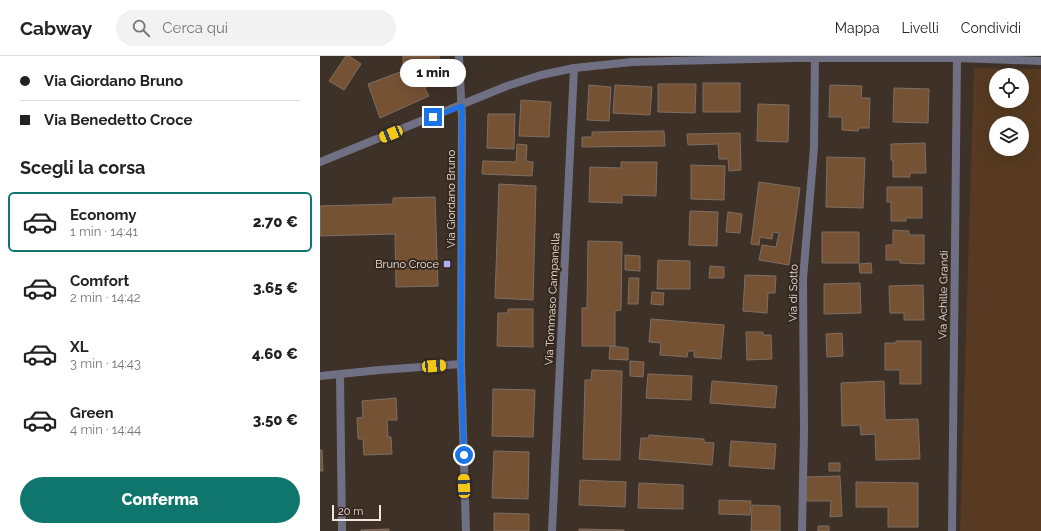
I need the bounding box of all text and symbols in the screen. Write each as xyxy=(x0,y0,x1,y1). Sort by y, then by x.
search box xyxy=(116,10,396,46)
text: Cabway xyxy=(20,17,92,39)
icon: search xyxy=(130,17,152,39)
text: Cerca qui xyxy=(162,19,228,37)
text: Mappa xyxy=(835,20,880,36)
text: Livelli xyxy=(902,20,939,36)
text: Condividi xyxy=(961,20,1021,36)
callout: 1 min xyxy=(400,59,466,87)
text: 1 min xyxy=(416,65,450,80)
map controls xyxy=(989,68,1029,156)
button: locate xyxy=(989,68,1029,108)
text: Via Giordano Bruno xyxy=(44,72,183,90)
route end xyxy=(424,108,442,126)
text: Via Benedetto Croce xyxy=(44,111,193,129)
button: layers xyxy=(989,116,1029,156)
car xyxy=(378,124,404,144)
street label: Via Giordano Bruno xyxy=(445,149,458,248)
text: Scegli la corsa xyxy=(20,157,145,178)
icon: car xyxy=(22,204,58,240)
text: Economy xyxy=(70,206,137,224)
text: 2.70 € xyxy=(253,213,298,231)
text: 1 min · 14:41 xyxy=(70,224,138,239)
street label: Via Tommaso Campanella xyxy=(543,233,562,366)
street label: Via Achille Grandi xyxy=(936,250,951,340)
place label: Bruno Croce xyxy=(375,258,440,271)
marker: Bruno Croce xyxy=(442,259,452,269)
street label: Via di Sotto xyxy=(786,264,801,322)
icon: car xyxy=(22,270,58,306)
text: Comfort xyxy=(70,272,129,290)
text: 3.65 € xyxy=(253,279,298,297)
text: 2 min · 14:42 xyxy=(70,290,141,305)
icon: car xyxy=(22,336,58,372)
text: XL xyxy=(70,338,88,356)
text: 4.60 € xyxy=(252,345,298,363)
text: 3 min · 14:43 xyxy=(70,356,141,371)
car xyxy=(422,359,446,373)
icon: car xyxy=(22,402,58,438)
text: Green xyxy=(70,404,114,422)
text: 3.50 € xyxy=(253,411,298,429)
text: 4 min · 14:44 xyxy=(70,422,141,437)
route start xyxy=(455,446,473,464)
car xyxy=(458,474,470,498)
button: Conferma xyxy=(20,477,300,523)
scale bar xyxy=(332,503,381,522)
text: 20 m xyxy=(338,505,363,518)

